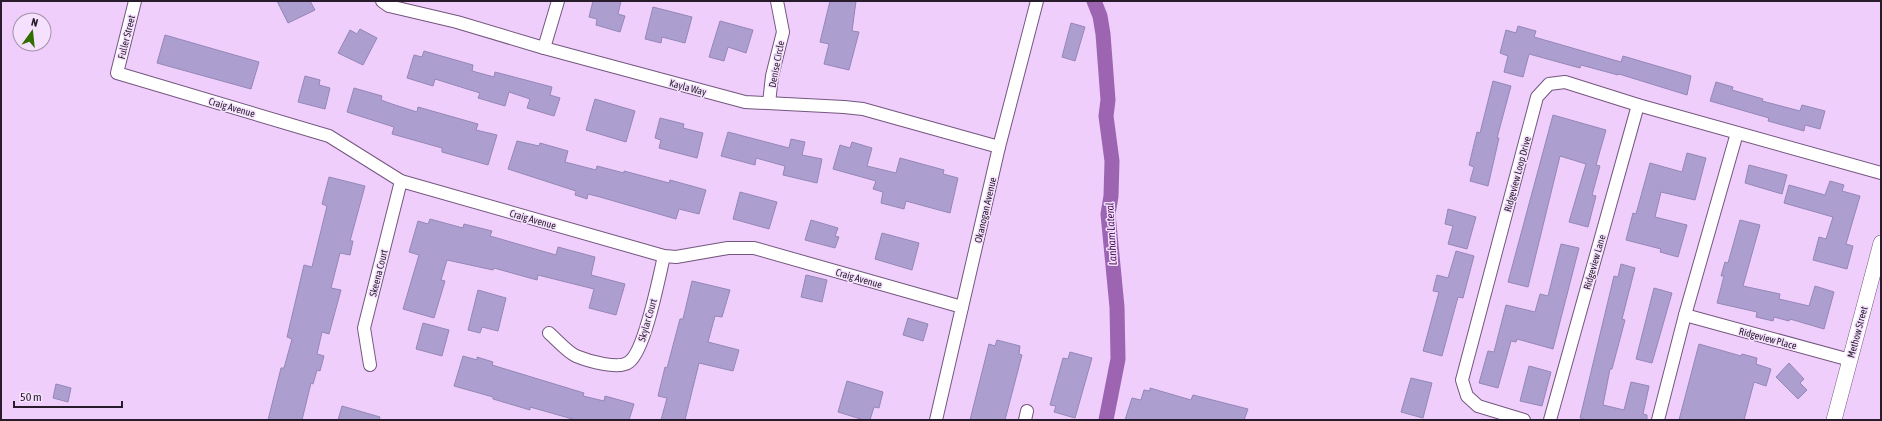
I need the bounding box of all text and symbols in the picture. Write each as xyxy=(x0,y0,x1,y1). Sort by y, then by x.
north arrow xyxy=(12,12,52,52)
street label: Fuller Street xyxy=(116,14,137,60)
text: N xyxy=(30,16,39,29)
street label: Denise Circle xyxy=(767,39,786,88)
street label: Kayla Way xyxy=(668,77,708,98)
street label: Craig Avenue xyxy=(207,96,257,119)
street label: Ridgeview Loop Drive xyxy=(1502,135,1533,213)
street label: Okanogan Avenue xyxy=(973,176,998,244)
water label: Lanham Lateral xyxy=(1103,202,1119,266)
street label: Craig Avenue xyxy=(508,208,558,231)
street label: Ridgeview Lane xyxy=(1581,233,1608,291)
street label: Skeena Court xyxy=(367,248,390,298)
street label: Craig Avenue xyxy=(834,267,884,290)
street label: Skylar Court xyxy=(636,297,659,343)
street label: Methow Street xyxy=(1845,305,1870,359)
street label: Ridgeview Place xyxy=(1738,326,1798,352)
scale bar xyxy=(14,383,122,409)
text: 50 m xyxy=(20,390,42,404)

